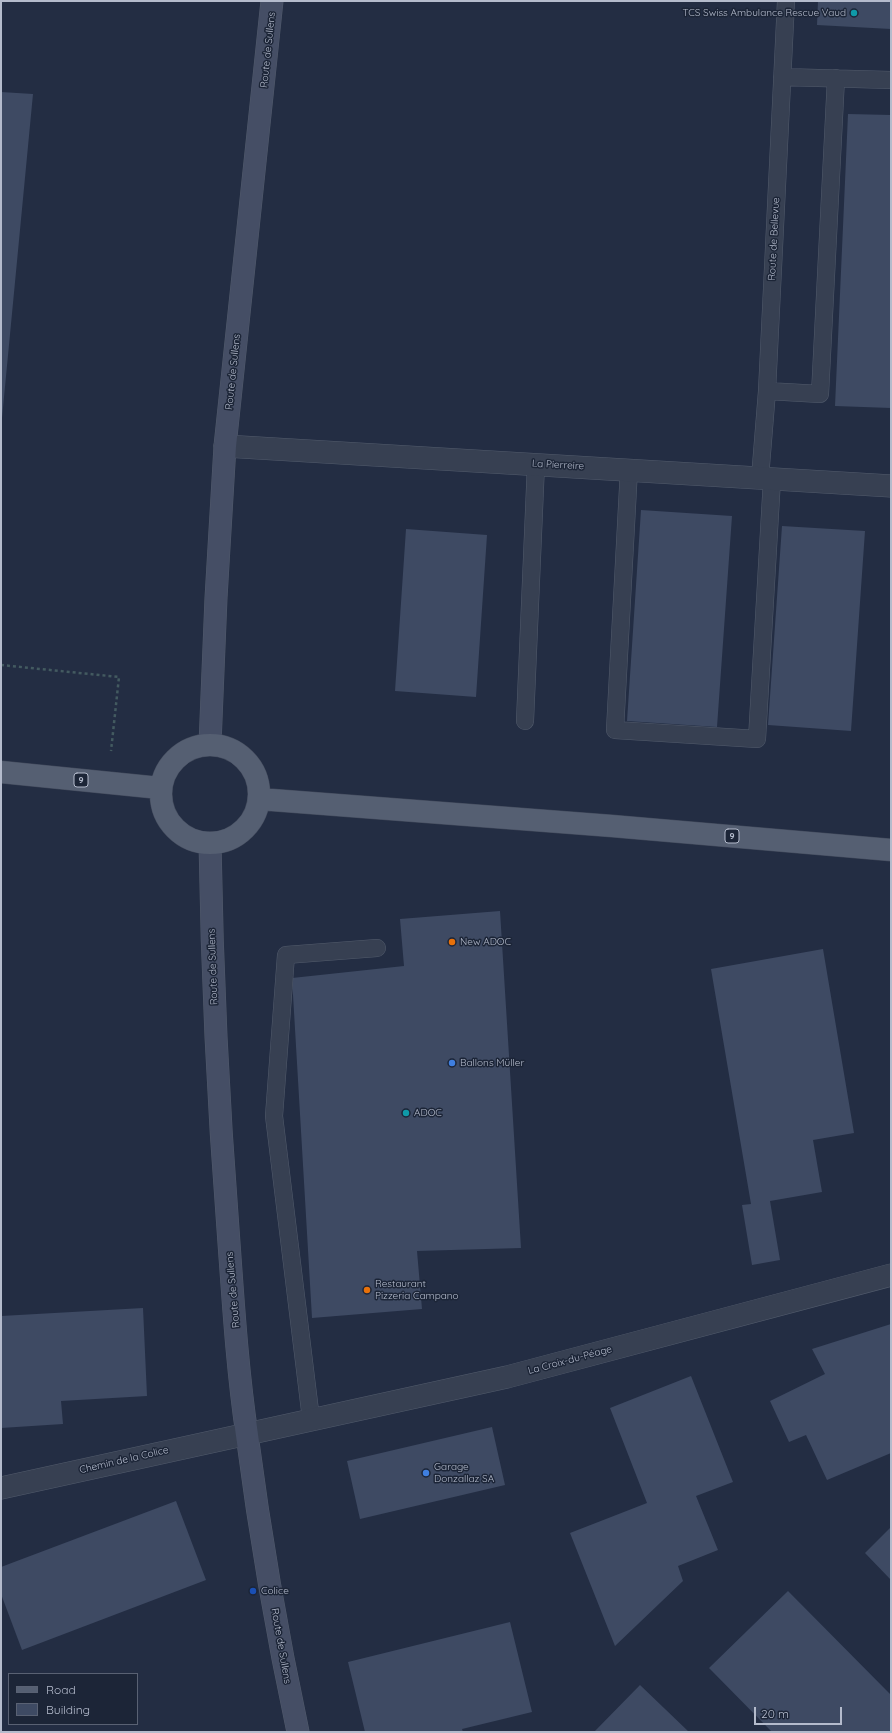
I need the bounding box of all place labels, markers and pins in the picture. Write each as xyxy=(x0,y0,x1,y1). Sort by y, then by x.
place label: TCS Swiss Ambulance Rescue Vaud xyxy=(682,7,846,19)
marker: TCS Swiss Ambulance Rescue Vaud xyxy=(849,8,859,18)
place label: New ADOC xyxy=(460,936,511,948)
marker: New ADOC xyxy=(447,937,457,947)
place label: Ballons Müller xyxy=(460,1057,524,1069)
marker: Ballons Müller xyxy=(447,1058,457,1068)
place label: ADOC xyxy=(414,1107,442,1119)
marker: ADOC xyxy=(401,1108,411,1118)
place label: Restaurant Pizzeria Campano xyxy=(375,1278,459,1302)
marker: Restaurant Pizzeria Campano xyxy=(362,1285,372,1295)
place label: Garage Donzallaz SA xyxy=(434,1461,494,1484)
marker: Garage Donzallaz SA xyxy=(421,1468,431,1478)
place label: Colice xyxy=(261,1585,289,1597)
marker: Colice xyxy=(248,1586,258,1596)

